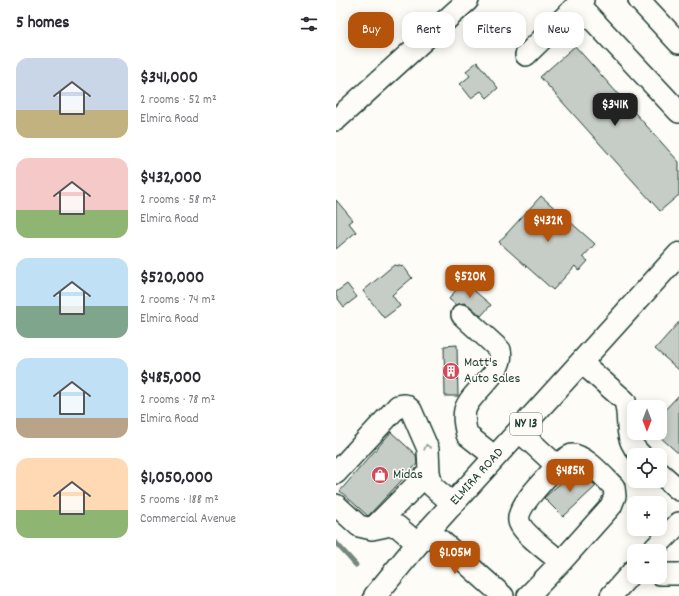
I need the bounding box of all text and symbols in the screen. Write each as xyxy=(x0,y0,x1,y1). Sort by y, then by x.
text: 5 homes xyxy=(16,12,69,36)
chip: Buy xyxy=(348,12,394,48)
chip: Rent xyxy=(402,12,455,48)
chip: Filters xyxy=(463,12,526,48)
chip: New xyxy=(534,12,584,48)
icon: filters xyxy=(298,13,320,35)
text: $341,000 xyxy=(140,67,198,91)
icon: home xyxy=(48,74,96,122)
text: 2 rooms · 52 m² xyxy=(140,91,217,110)
pin: $341K xyxy=(587,93,643,127)
text: $341K xyxy=(602,96,628,115)
text: Elmira Road xyxy=(140,110,199,129)
text: $432,000 xyxy=(140,167,202,191)
icon: home xyxy=(48,174,96,222)
text: 2 rooms · 58 m² xyxy=(140,191,216,210)
pin: $432K xyxy=(520,209,576,243)
text: Elmira Road xyxy=(140,210,199,229)
text: $432K xyxy=(533,212,563,231)
pin: $520K xyxy=(442,265,498,299)
text: $520,000 xyxy=(140,267,204,291)
text: $520K xyxy=(454,268,486,287)
icon: home xyxy=(48,274,96,322)
text: 2 rooms · 74 m² xyxy=(140,291,215,310)
text: Elmira Road xyxy=(140,310,199,329)
place label: Matt's Auto Sales xyxy=(464,353,521,389)
building icon: Matt's Auto Sales xyxy=(441,361,461,381)
text: $485,000 xyxy=(140,367,201,391)
icon: home xyxy=(48,374,96,422)
text: 2 rooms · 78 m² xyxy=(140,391,215,410)
north arrow xyxy=(627,400,667,440)
map controls xyxy=(627,400,667,584)
text: Elmira Road xyxy=(140,410,199,429)
road number: NY 13 xyxy=(510,413,542,435)
street label: ELMIRA ROAD xyxy=(446,443,509,510)
one-way arrow xyxy=(423,444,431,451)
button: locate xyxy=(627,448,667,488)
pin: $485K xyxy=(542,459,598,493)
text: $485K xyxy=(555,462,585,481)
shop icon: Midas xyxy=(370,465,390,485)
place label: Midas xyxy=(393,465,423,485)
text: $1,050,000 xyxy=(140,467,213,491)
icon: home xyxy=(48,474,96,522)
text: 5 rooms · 188 m² xyxy=(140,491,219,510)
button: + xyxy=(627,496,667,536)
text: Commercial Avenue xyxy=(140,510,236,529)
pin: $1.05M xyxy=(422,541,488,575)
text: $1.05M xyxy=(439,544,471,563)
button: − xyxy=(627,544,667,584)

